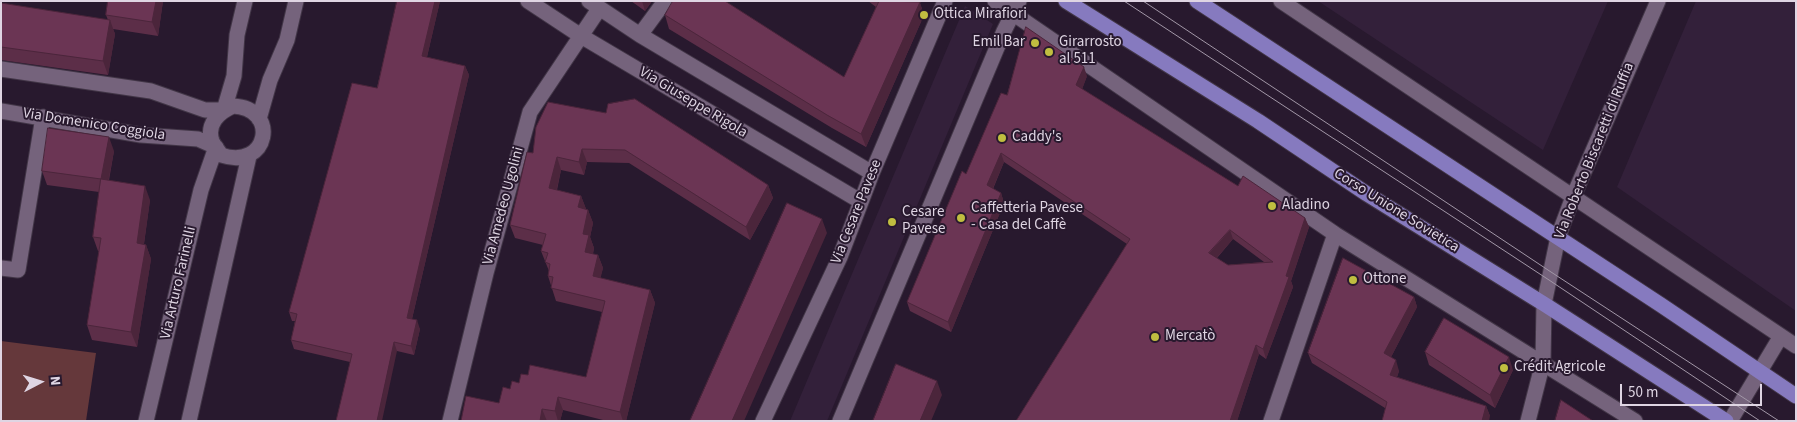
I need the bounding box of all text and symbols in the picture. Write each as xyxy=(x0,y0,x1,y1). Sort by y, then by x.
place label: Ottica Mirafiori xyxy=(934,6,1027,24)
marker: Ottica Mirafiori xyxy=(918,9,930,21)
place label: Emil Bar xyxy=(973,34,1025,52)
place label: Girarrosto al 511 xyxy=(1059,34,1122,69)
marker: Emil Bar xyxy=(1029,37,1041,49)
marker: Girarrosto al 511 xyxy=(1043,46,1055,58)
street label: Via Roberto Biscaretti di Ruffia xyxy=(1551,60,1639,242)
street label: Via Giuseppe Rigola xyxy=(636,64,750,142)
street label: Via Domenico Coggiola xyxy=(22,105,166,145)
place label: Caddy's xyxy=(1012,129,1061,147)
marker: Caddy's xyxy=(996,132,1008,144)
street label: Via Amedeo Ugolini xyxy=(480,145,528,267)
street label: Via Cesare Pavese xyxy=(828,157,886,267)
street label: Corso Unione Sovietica xyxy=(1330,165,1462,257)
place label: Aladino xyxy=(1282,197,1330,215)
place label: Caffetteria Pavese - Casa del Caffè xyxy=(971,200,1083,235)
marker: Aladino xyxy=(1266,200,1278,212)
place label: Cesare Pavese xyxy=(902,204,946,239)
marker: Caffetteria Pavese - Casa del Caffè xyxy=(955,212,967,224)
marker: Cesare Pavese xyxy=(886,216,898,228)
street label: Via Arturo Farinelli xyxy=(157,225,201,341)
place label: Ottone xyxy=(1363,271,1406,289)
marker: Ottone xyxy=(1347,274,1359,286)
place label: Mercatò xyxy=(1165,328,1215,346)
marker: Mercatò xyxy=(1149,331,1161,343)
north arrow xyxy=(15,357,65,407)
place label: Crédit Agricole xyxy=(1514,359,1606,377)
marker: Crédit Agricole xyxy=(1498,362,1510,374)
scale bar xyxy=(1622,374,1764,406)
text: N xyxy=(45,375,65,386)
text: 50 m xyxy=(1628,382,1658,403)

